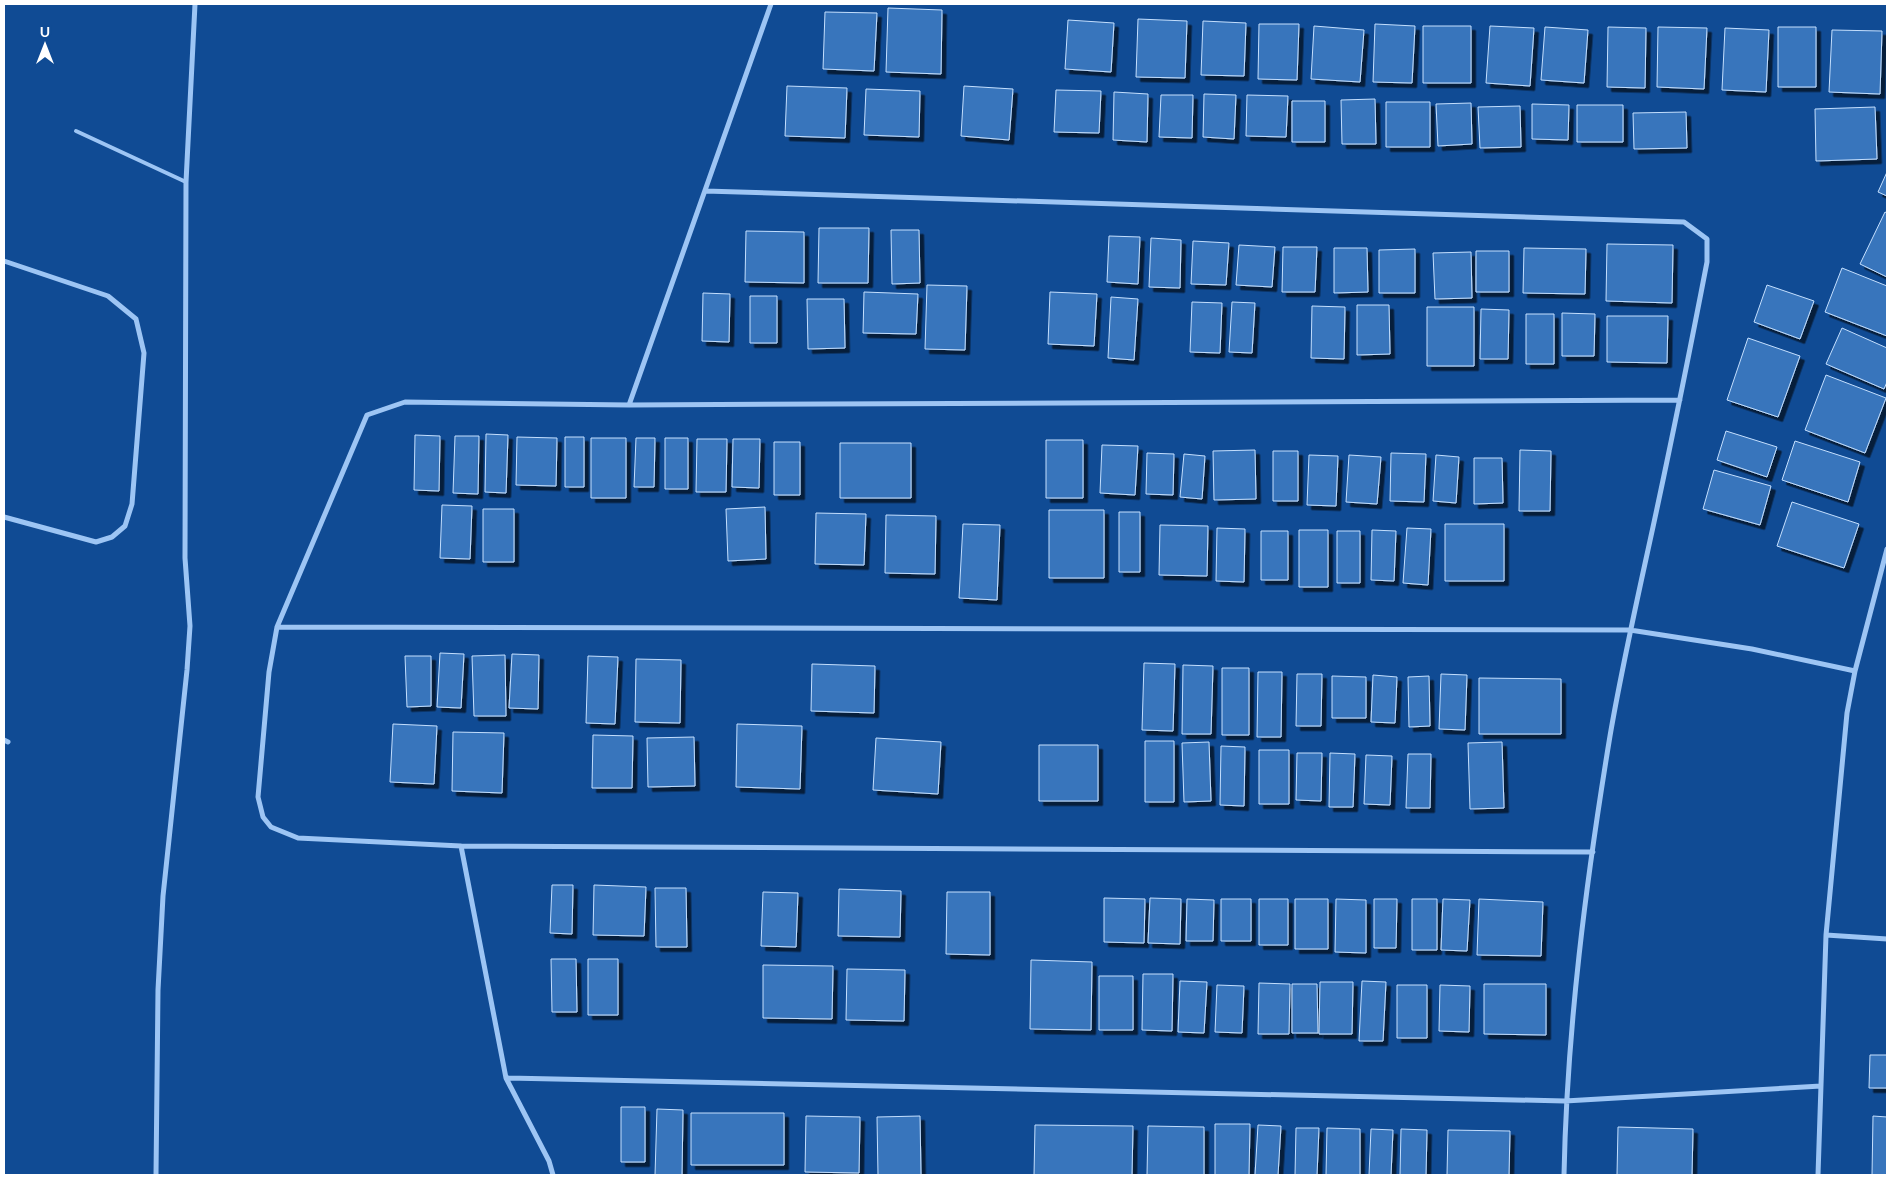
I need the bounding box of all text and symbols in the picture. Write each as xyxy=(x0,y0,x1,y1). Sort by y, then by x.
north arrow xyxy=(20,20,70,70)
text: U xyxy=(40,23,50,40)

